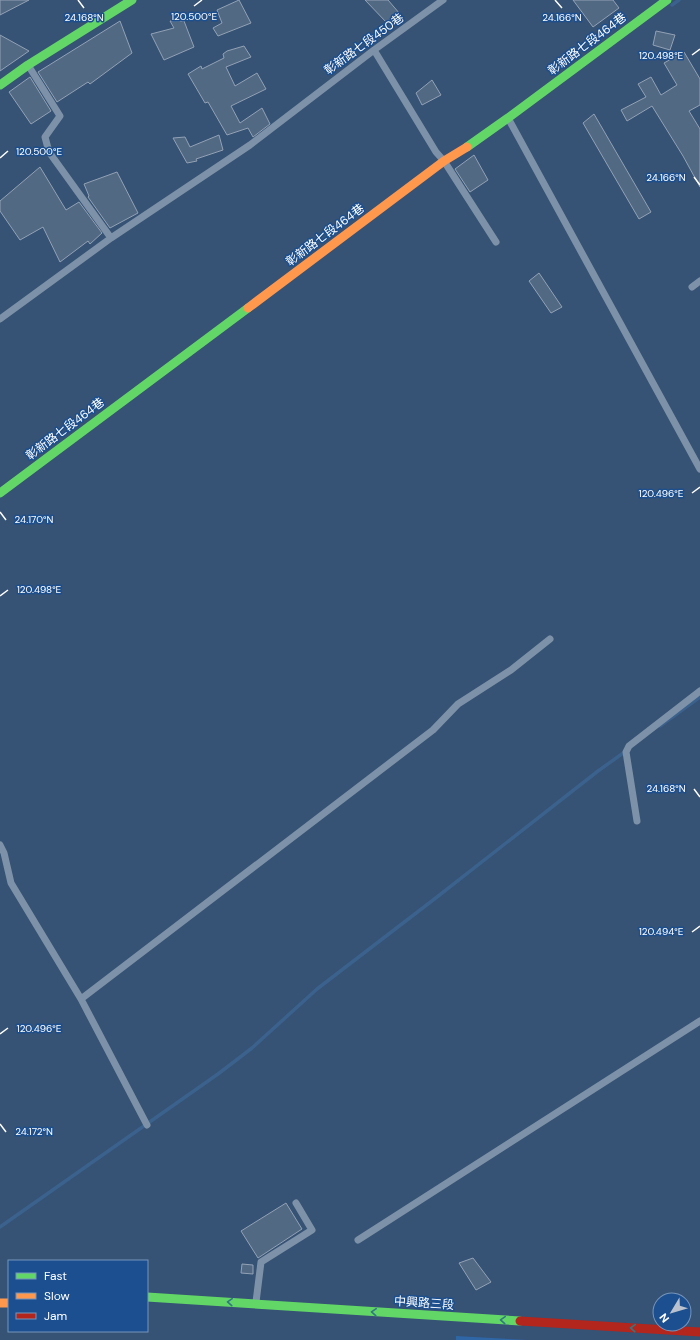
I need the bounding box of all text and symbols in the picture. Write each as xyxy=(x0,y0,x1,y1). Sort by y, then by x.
street label: 彰新路七段464巷 xyxy=(545,9,629,79)
text: 120.500°E xyxy=(171,10,217,23)
street label: 彰新路七段450巷 xyxy=(321,10,407,78)
text: 24.168°N xyxy=(64,11,104,24)
text: 24.166°N xyxy=(542,11,582,24)
text: 120.498°E xyxy=(639,49,684,62)
text: 120.500°E xyxy=(16,145,62,158)
text: 24.166°N xyxy=(646,171,686,184)
street label: 彰新路七段464巷 xyxy=(283,200,367,270)
street label: 彰新路七段464巷 xyxy=(23,394,107,464)
text: 120.496°E xyxy=(639,487,684,500)
text: 24.170°N xyxy=(15,513,54,526)
text: 120.498°E xyxy=(17,583,62,596)
text: 24.168°N xyxy=(646,782,686,795)
text: 120.494°E xyxy=(639,925,684,938)
text: 120.496°E xyxy=(17,1022,62,1035)
text: 24.172°N xyxy=(15,1125,53,1138)
legend xyxy=(8,1260,148,1332)
text: Fast xyxy=(44,1268,67,1284)
text: Slow xyxy=(44,1288,70,1304)
north arrow xyxy=(652,1292,692,1332)
street label: 中興路三段 xyxy=(394,1293,454,1313)
one-way arrow xyxy=(227,1298,233,1307)
one-way arrow xyxy=(371,1307,377,1316)
text: Jam xyxy=(44,1308,67,1324)
text: N xyxy=(656,1311,672,1326)
one-way arrow xyxy=(500,1315,506,1324)
one-way arrow xyxy=(630,1323,636,1332)

